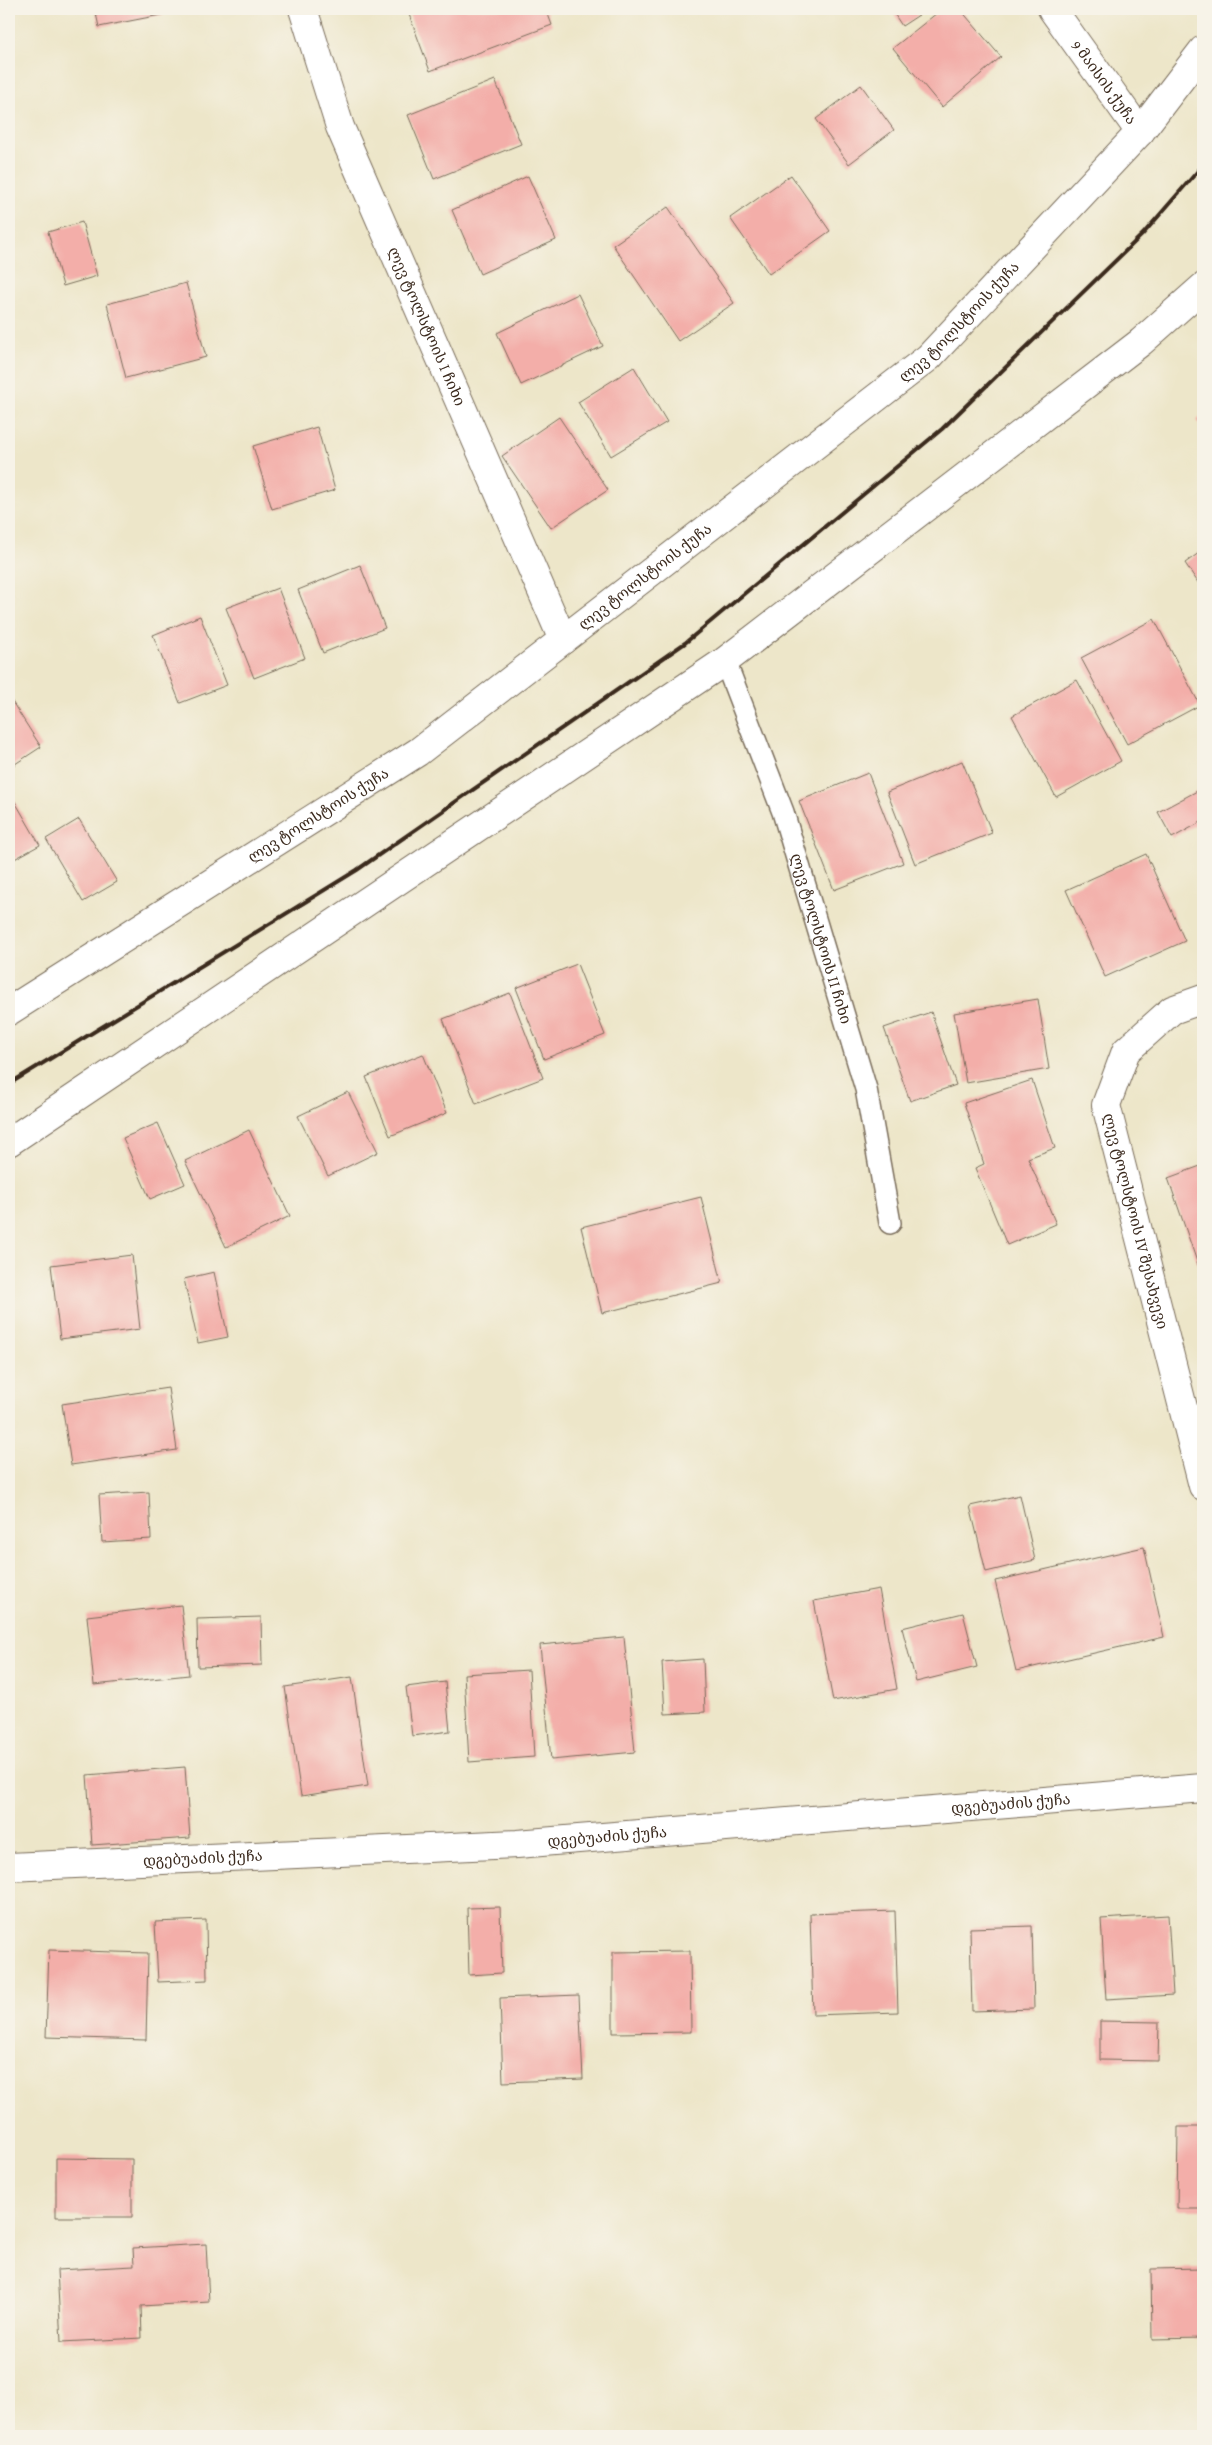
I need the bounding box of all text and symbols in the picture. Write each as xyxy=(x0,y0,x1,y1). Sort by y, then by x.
street label: 9 მაისის ქუჩა xyxy=(1067,36,1141,128)
street label: ლევ ტოლსტოის I ჩიხი xyxy=(383,244,470,409)
street label: ლევ ტოლსტოის ქუჩა xyxy=(895,257,1024,387)
street label: ლევ ტოლსტოის ქუჩა xyxy=(574,519,716,634)
street label: ლევ ტოლსტოის ქუჩა xyxy=(244,763,392,867)
street label: ლევ ტოლსტოის II ჩიხი xyxy=(786,851,856,1026)
street label: ლევ ტოლსტოის IV შესახვევი xyxy=(1099,1111,1173,1331)
street label: დგებუაძის ქუჩა xyxy=(950,1789,1071,1819)
street label: დგებუაძის ქუჩა xyxy=(547,1822,668,1851)
street label: დგებუაძის ქუჩა xyxy=(143,1846,263,1871)

